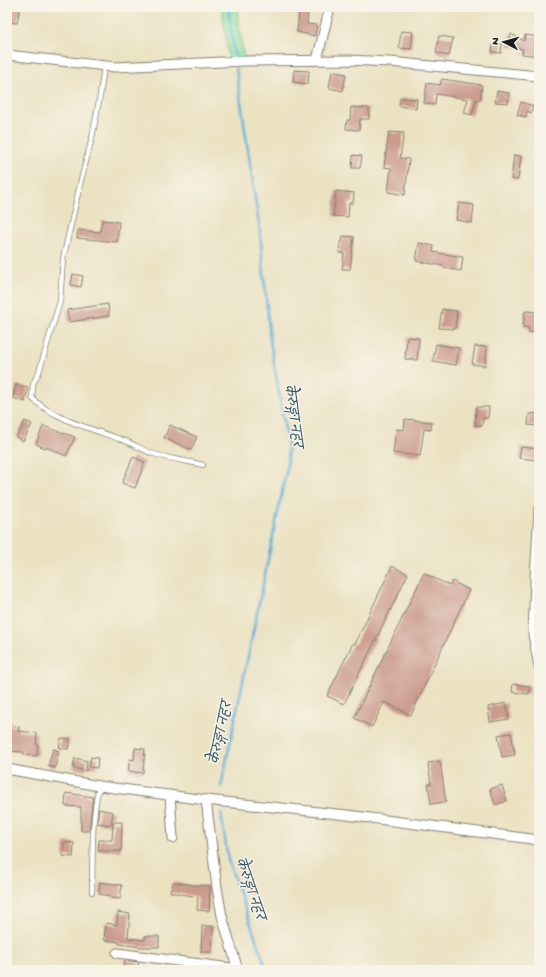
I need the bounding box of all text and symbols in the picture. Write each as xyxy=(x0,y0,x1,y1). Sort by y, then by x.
north arrow xyxy=(484,22,524,62)
text: N xyxy=(490,37,502,45)
water label: केेरुङ्गा नहर xyxy=(279,383,310,453)
water label: केेरुङ्गा नहर xyxy=(202,695,238,766)
water label: केरुङ्गा नहर xyxy=(230,854,274,926)

